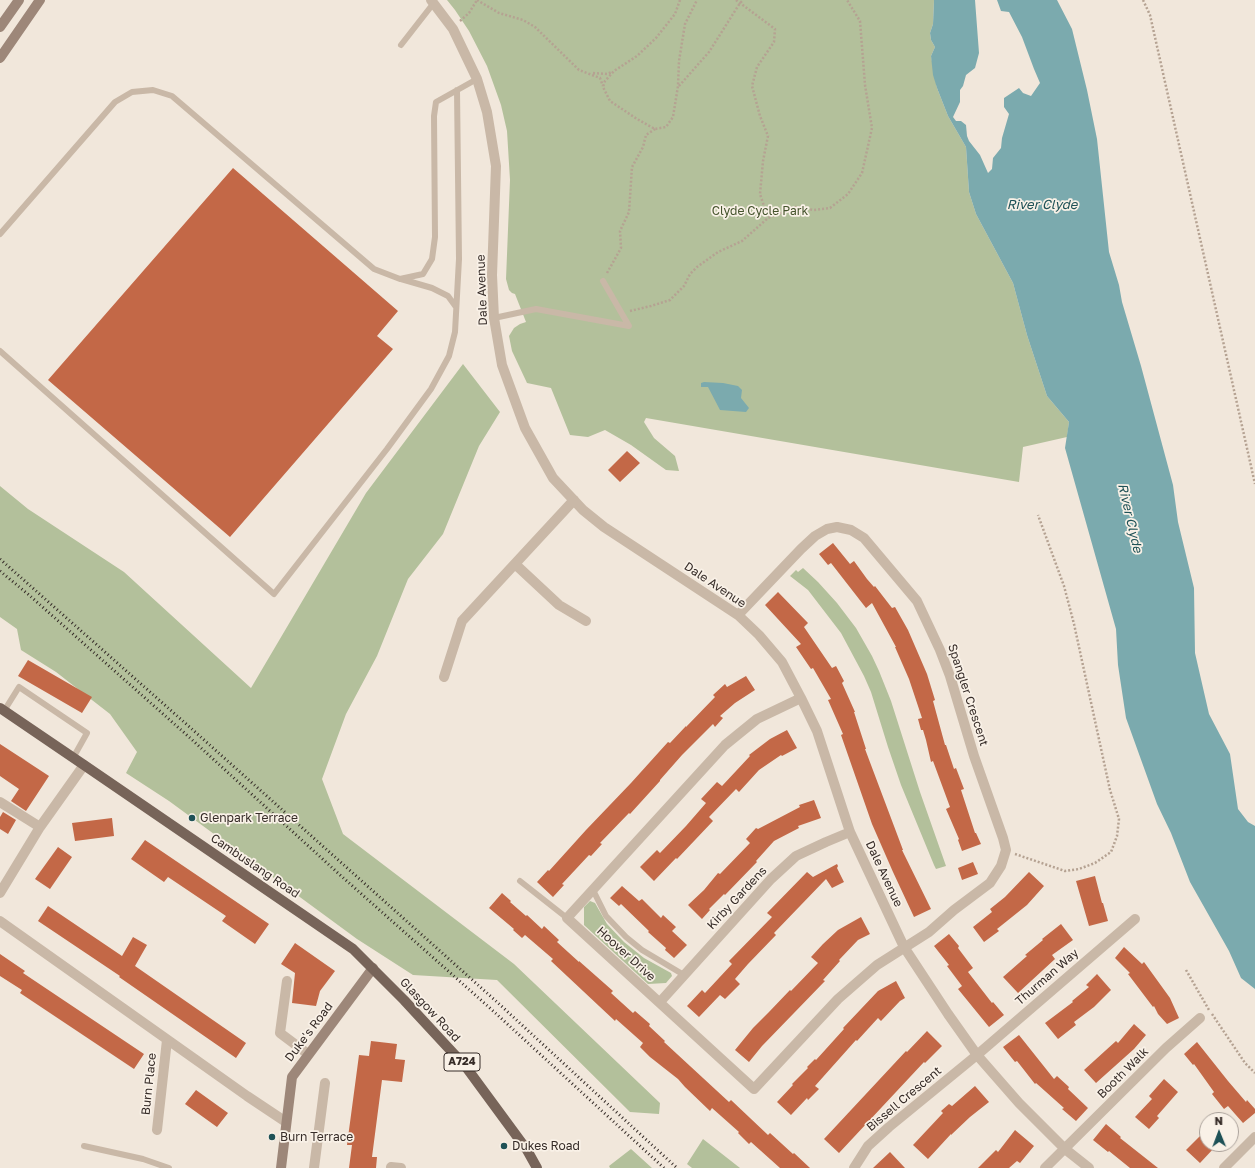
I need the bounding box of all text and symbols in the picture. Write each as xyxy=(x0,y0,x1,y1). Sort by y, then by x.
water label: River Clyde xyxy=(1007,197,1077,213)
park label: Clyde Cycle Park xyxy=(712,204,808,218)
street label: Dale Avenue xyxy=(474,254,490,326)
water label: River Clyde xyxy=(1114,482,1146,554)
street label: Dale Avenue xyxy=(681,559,749,611)
street label: Spangler Crescent xyxy=(945,642,991,748)
place label: Glenpark Terrace xyxy=(200,811,298,825)
marker: Glenpark Terrace xyxy=(187,813,197,823)
street label: Cambuslang Road xyxy=(208,831,302,901)
street label: Dale Avenue xyxy=(862,839,906,909)
street label: Kirby Gardens xyxy=(704,864,770,932)
street label: Hoover Drive xyxy=(594,924,658,984)
street label: Thurman Way xyxy=(1013,946,1081,1008)
street label: Glasgow Road xyxy=(397,975,463,1045)
street label: Duke's Road xyxy=(282,1000,336,1064)
street label: Booth Walk xyxy=(1095,1045,1151,1101)
street label: Burn Place xyxy=(139,1052,159,1116)
road number: A724 xyxy=(444,1053,480,1071)
street label: Bissell Crescent xyxy=(864,1064,944,1134)
north arrow xyxy=(1199,1112,1239,1152)
text: N xyxy=(1214,1114,1223,1127)
place label: Burn Terrace xyxy=(280,1130,353,1144)
marker: Burn Terrace xyxy=(267,1132,277,1142)
place label: Dukes Road xyxy=(512,1139,580,1153)
marker: Dukes Road xyxy=(499,1141,509,1151)

